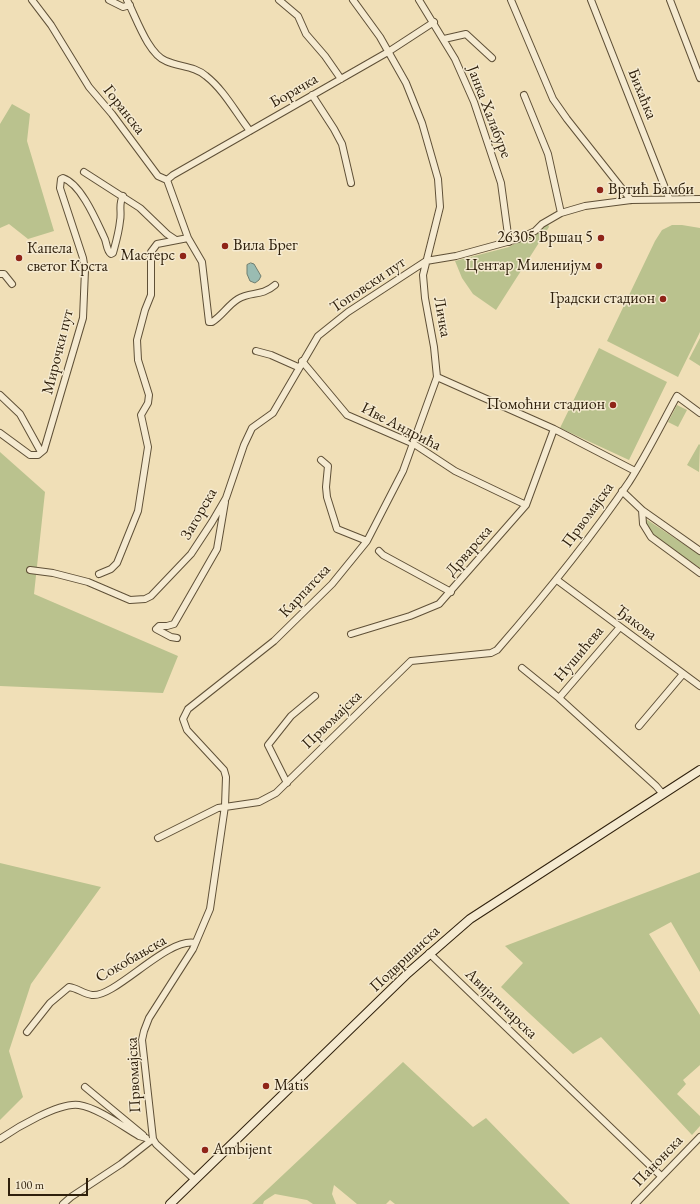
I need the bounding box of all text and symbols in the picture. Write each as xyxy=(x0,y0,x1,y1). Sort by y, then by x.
street label: Јанка Халабуре xyxy=(463,63,515,161)
street label: Бихаћка xyxy=(623,66,661,122)
street label: Борачка xyxy=(267,70,321,112)
street label: Горанска xyxy=(99,81,149,139)
place label: Вртић Бамби xyxy=(608,180,694,200)
marker: Вртић Бамби xyxy=(595,185,605,195)
place label: 26305 Вршац 5 xyxy=(497,228,593,248)
marker: 26305 Вршац 5 xyxy=(596,233,606,243)
place label: Вила Брег xyxy=(233,236,298,256)
place label: Капела светог Крста xyxy=(27,239,108,277)
marker: Вила Брег xyxy=(220,241,230,251)
place label: Мастерс xyxy=(120,246,175,266)
marker: Мастерс xyxy=(178,251,188,261)
marker: Капела светог Крста xyxy=(14,253,24,263)
street label: Топовски пут xyxy=(327,253,409,317)
place label: Центар Миленијум xyxy=(465,256,591,276)
marker: Центар Миленијум xyxy=(594,261,604,271)
place label: Градски стадион xyxy=(550,289,655,309)
marker: Градски стадион xyxy=(658,294,668,304)
street label: Личка xyxy=(429,295,455,339)
street label: Мирочки пут xyxy=(38,307,78,397)
place label: Помоћни стадион xyxy=(487,395,605,415)
street label: Иве Андрића xyxy=(358,399,444,455)
marker: Помоћни стадион xyxy=(608,400,618,410)
street label: Првомајска xyxy=(558,479,618,551)
street label: Загорска xyxy=(177,485,221,543)
street label: Дрварска xyxy=(442,522,496,580)
street label: Карпатска xyxy=(275,560,335,622)
street label: Ђакова xyxy=(612,601,660,645)
street label: Нушићева xyxy=(550,622,608,686)
street label: Првомајска xyxy=(298,687,366,753)
street label: Подвршанска xyxy=(366,922,444,996)
street label: Сокобањска xyxy=(92,931,170,987)
street label: Авијатичарска xyxy=(461,965,541,1043)
street label: Првомајска xyxy=(122,1037,146,1113)
place label: Matis xyxy=(274,1076,309,1096)
marker: Matis xyxy=(261,1081,271,1091)
street label: Панонска xyxy=(629,1131,687,1191)
place label: Ambijent xyxy=(213,1140,272,1160)
marker: Ambijent xyxy=(200,1145,210,1155)
scale bar xyxy=(10,1170,90,1196)
text: 100 m xyxy=(15,1177,44,1193)

